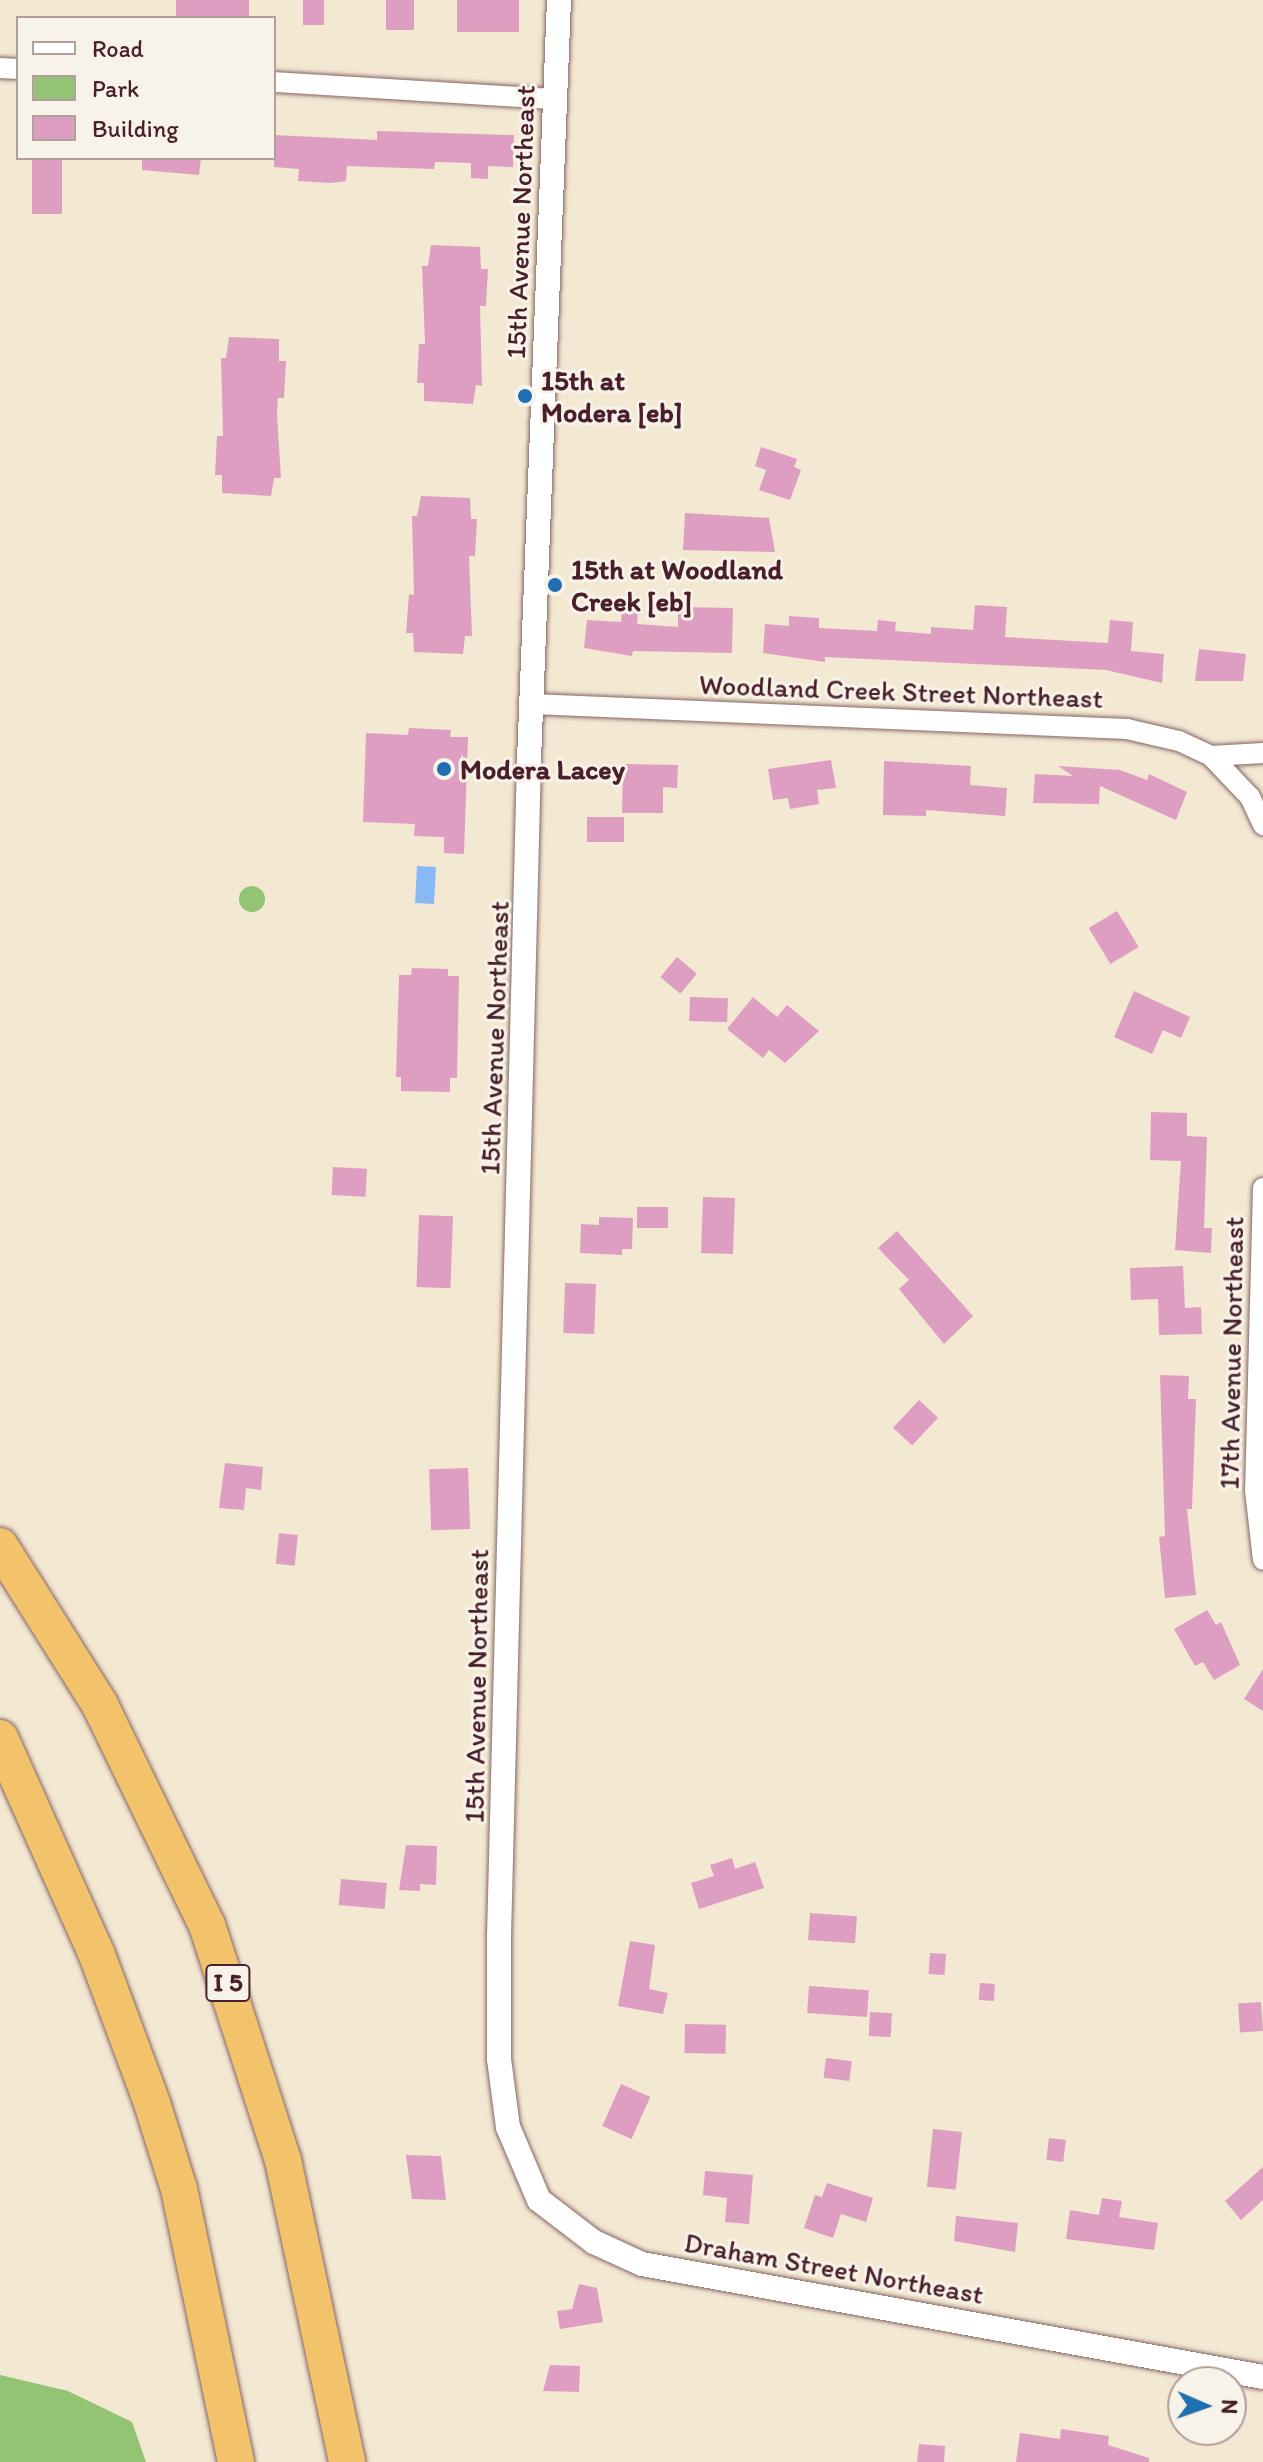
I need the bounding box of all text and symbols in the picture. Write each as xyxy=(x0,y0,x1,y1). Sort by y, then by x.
legend xyxy=(16,16,276,160)
text: Road xyxy=(92,34,144,63)
text: Park xyxy=(92,74,139,103)
street label: 15th Avenue Northeast xyxy=(498,85,542,359)
text: Building xyxy=(92,114,179,143)
place label: 15th at Modera [eb] xyxy=(541,363,682,429)
marker: 15th at Modera [eb] xyxy=(516,387,534,405)
place label: 15th at Woodland Creek [eb] xyxy=(571,552,782,618)
marker: 15th at Woodland Creek [eb] xyxy=(546,576,564,594)
street label: Woodland Creek Street Northeast xyxy=(699,667,1103,715)
place label: Modera Lacey xyxy=(460,752,625,786)
marker: Modera Lacey xyxy=(435,760,453,778)
street label: 15th Avenue Northeast xyxy=(472,901,516,1175)
street label: 17th Avenue Northeast xyxy=(1212,1217,1250,1489)
street label: 15th Avenue Northeast xyxy=(457,1549,495,1823)
road number: I 5 xyxy=(204,1961,252,2005)
street label: Draham Street Northeast xyxy=(682,2225,986,2311)
north arrow xyxy=(1167,2366,1247,2446)
text: N xyxy=(1216,2399,1243,2415)

